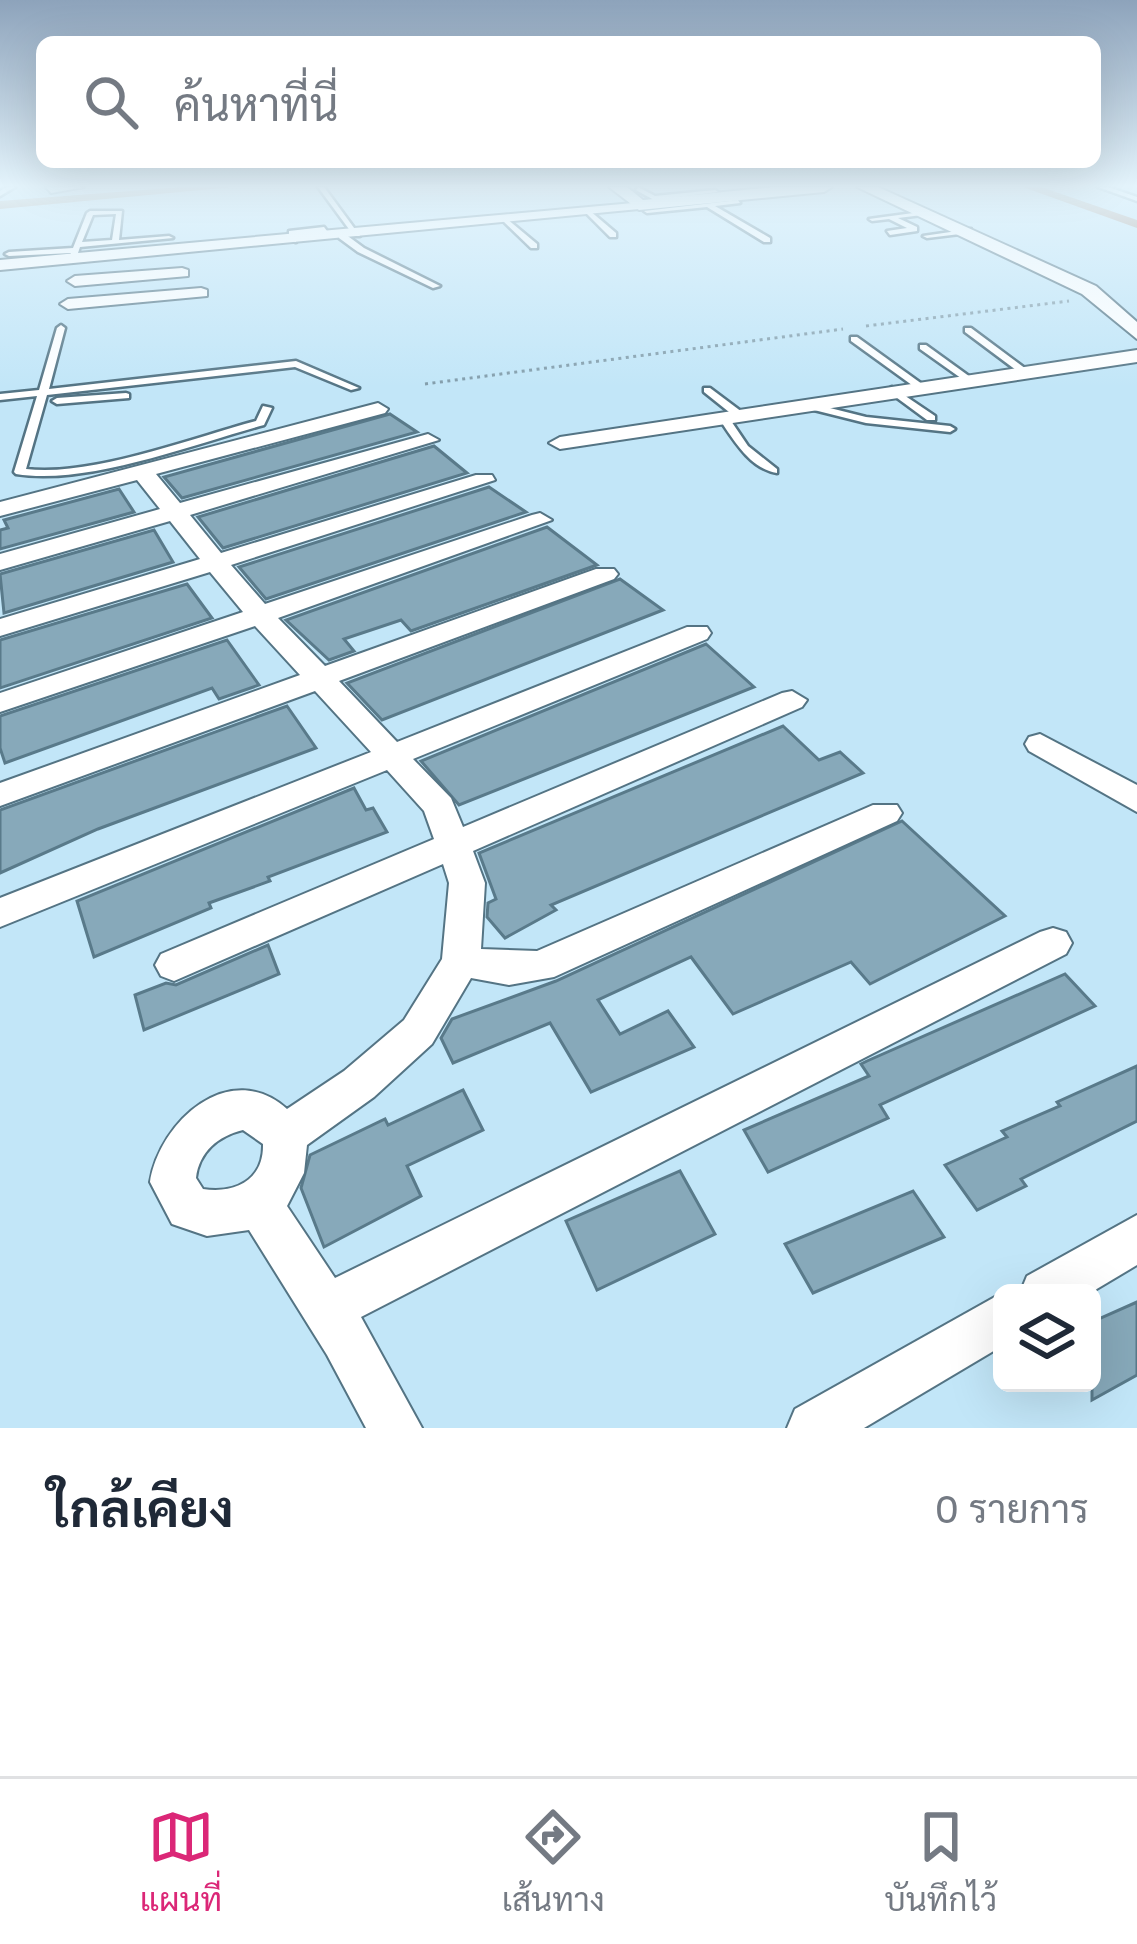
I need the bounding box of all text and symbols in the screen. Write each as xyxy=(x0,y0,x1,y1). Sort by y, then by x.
search box xyxy=(36,36,1101,168)
icon: search xyxy=(78,69,144,135)
text: ค้นหาที่นี่ xyxy=(174,77,338,131)
map controls xyxy=(993,1284,1101,1392)
button: layers xyxy=(993,1284,1101,1392)
text: ใกล้เคียง xyxy=(48,1477,234,1538)
text: 0 รายการ xyxy=(935,1485,1089,1532)
tab: แผนที่ xyxy=(140,1804,222,1919)
tab: เส้นทาง xyxy=(502,1804,605,1919)
tab: บันทึกไว้ xyxy=(884,1804,997,1919)

